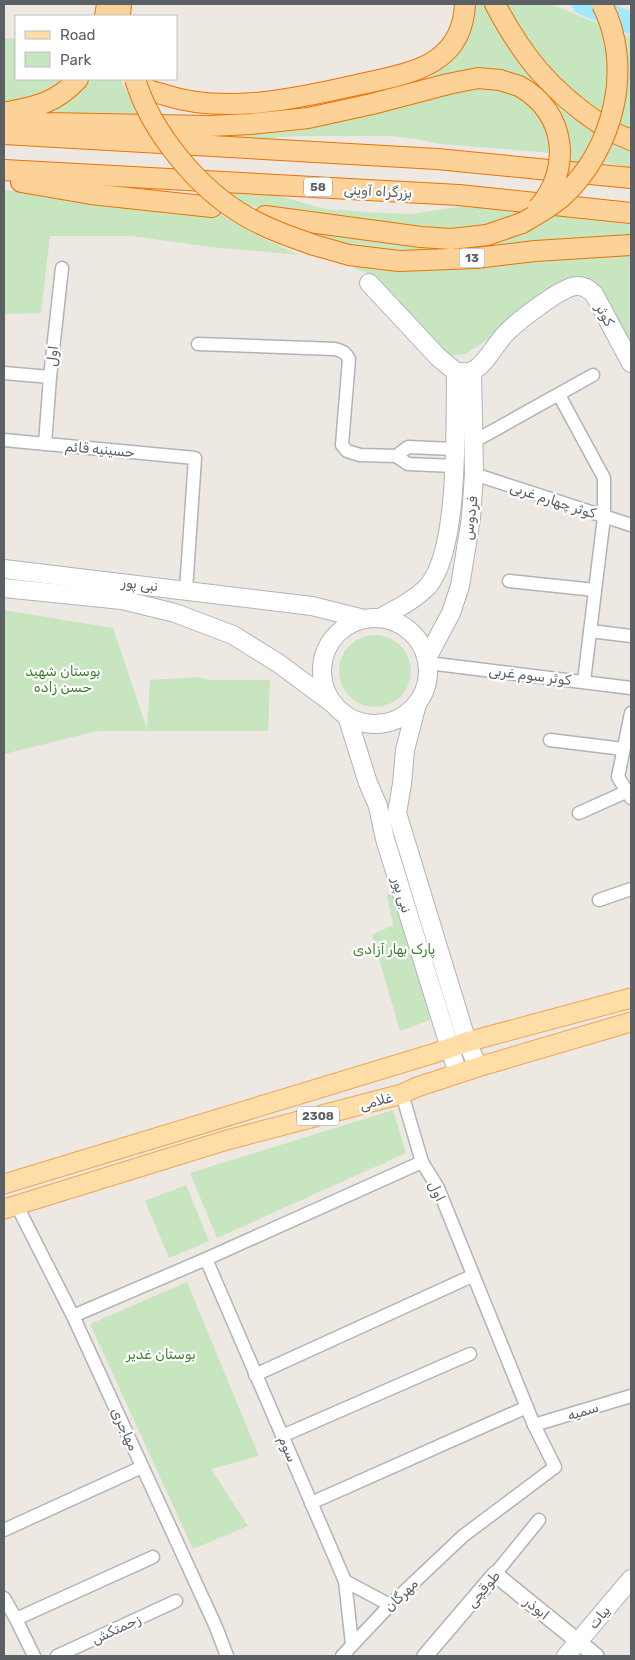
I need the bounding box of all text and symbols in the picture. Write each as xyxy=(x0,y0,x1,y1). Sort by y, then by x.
legend xyxy=(15,15,178,80)
text: Road xyxy=(60,26,96,44)
text: Park xyxy=(60,51,91,69)
road number: 58 xyxy=(304,178,332,196)
street label: بزرگراه آوینی xyxy=(343,181,413,202)
road number: 13 xyxy=(460,248,484,268)
street label: کوثر xyxy=(591,300,618,330)
street label: اول xyxy=(43,345,62,367)
street label: حسینیه قائم xyxy=(64,438,136,461)
street label: کوثر چهارم غربی xyxy=(507,479,599,524)
street label: فردوس xyxy=(459,495,482,541)
street label: نبی پور xyxy=(120,574,159,596)
street label: کوثر سوم غربی xyxy=(488,662,573,690)
park label: بوستان شهید حسن زاده xyxy=(25,663,101,696)
street label: نبی پور xyxy=(387,874,415,915)
park label: پارک بهار آزادی xyxy=(353,941,435,959)
street label: غلامی xyxy=(358,1089,395,1114)
road number: 2308 xyxy=(297,1106,339,1126)
street label: اول xyxy=(424,1178,449,1204)
park label: بوستان غدیر xyxy=(125,1346,196,1363)
street label: سمیه xyxy=(565,1399,601,1424)
street label: مهاجری xyxy=(107,1405,142,1454)
street label: سوم xyxy=(274,1434,301,1465)
street label: طوقچی xyxy=(463,1567,504,1611)
street label: مهرگان xyxy=(381,1575,422,1615)
street label: ابوذر xyxy=(520,1593,553,1624)
street label: بیات xyxy=(585,1602,614,1632)
street label: زحمتکش xyxy=(89,1611,143,1648)

